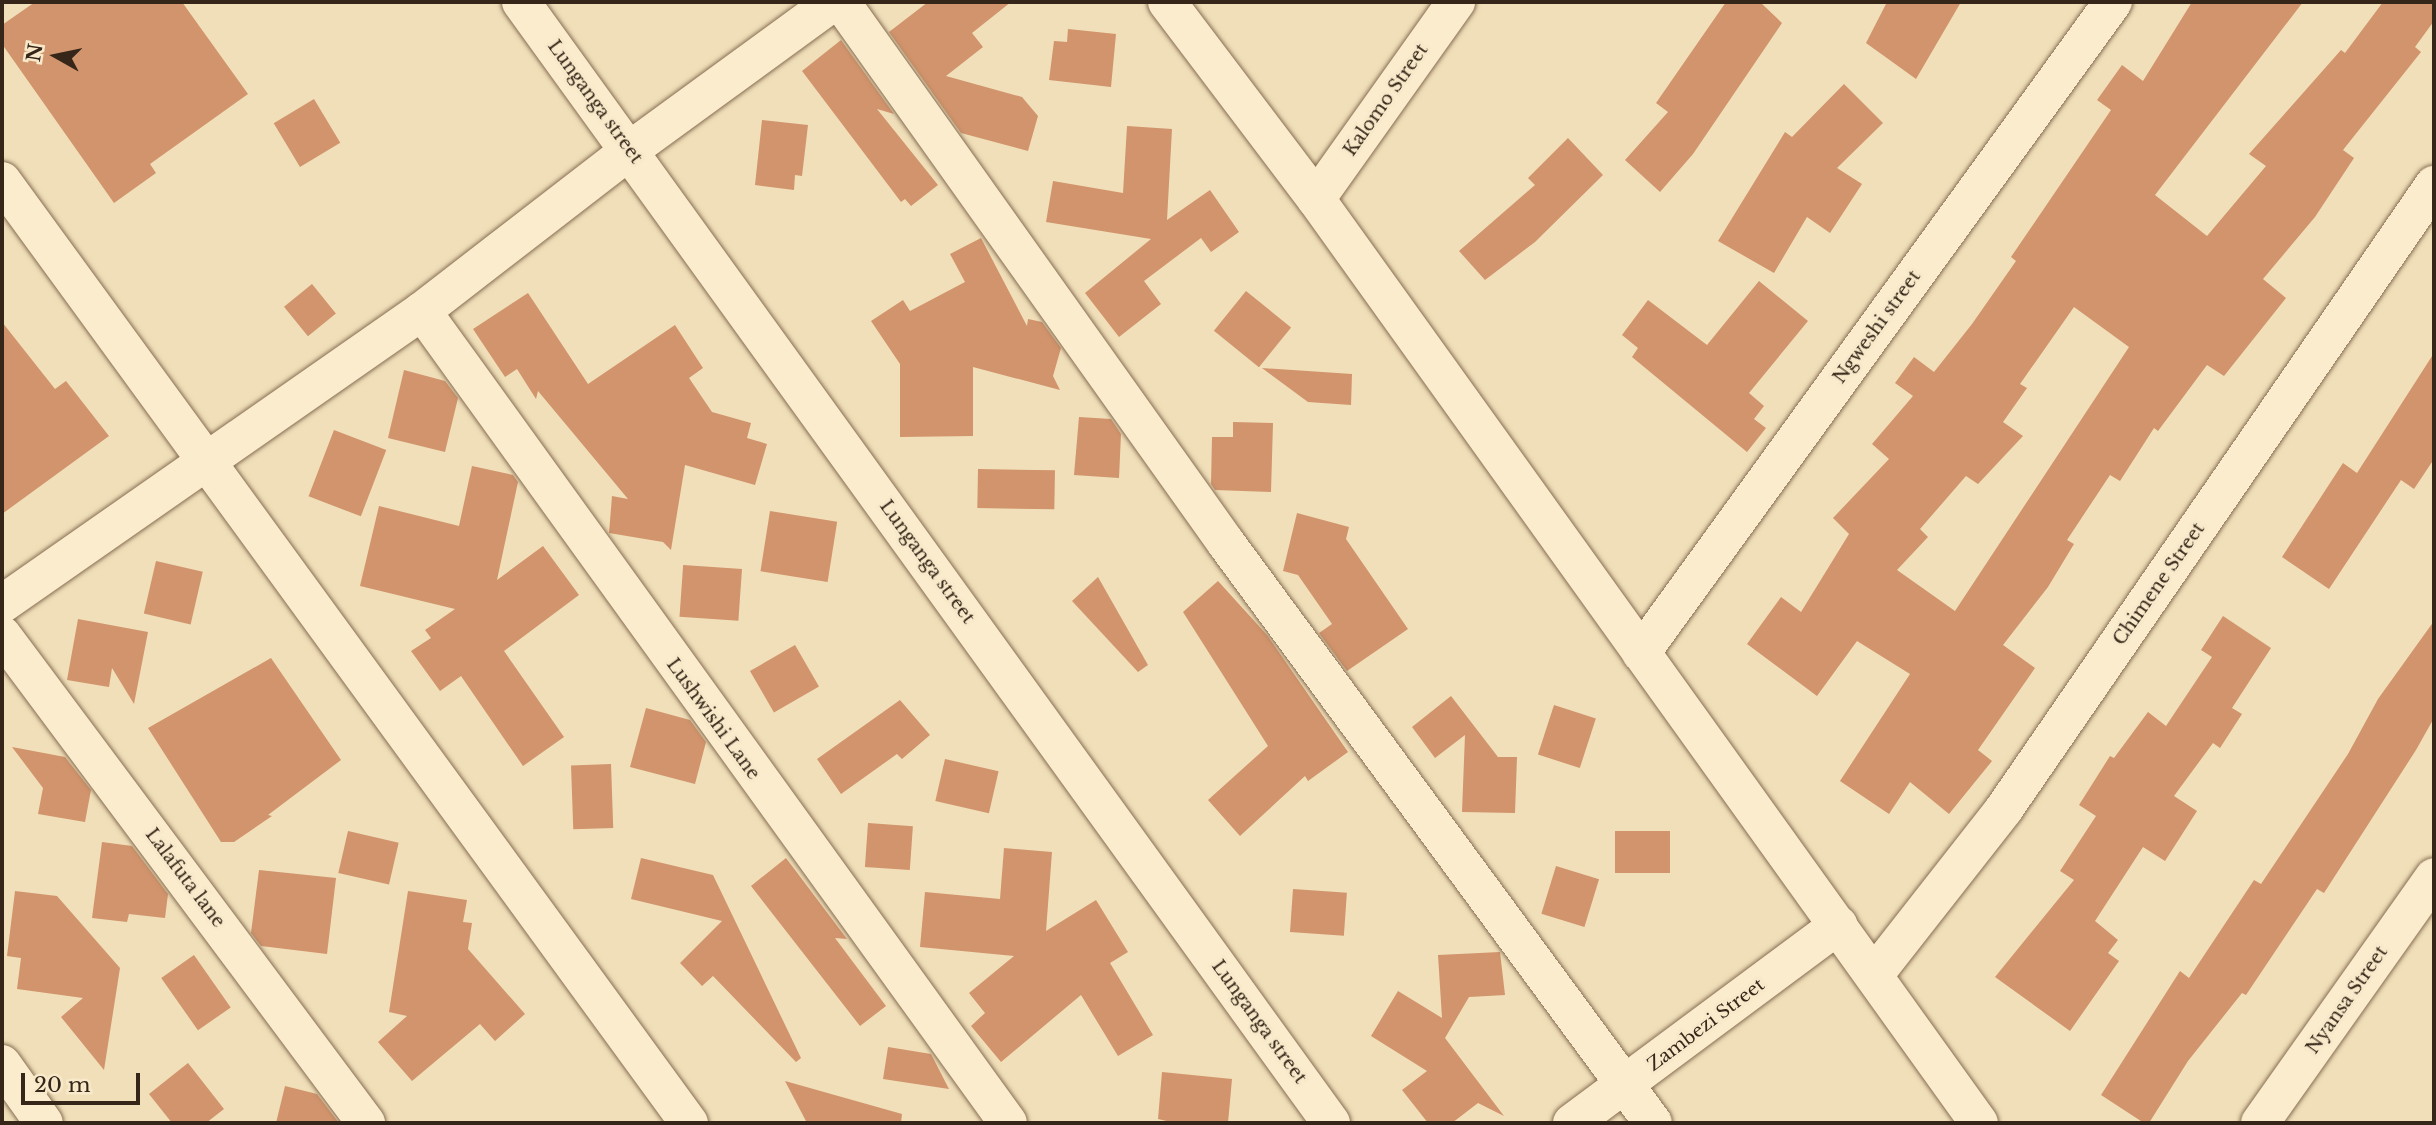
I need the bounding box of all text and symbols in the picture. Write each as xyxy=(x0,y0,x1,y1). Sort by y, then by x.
north arrow xyxy=(21,21,91,91)
street label: Lunganga street xyxy=(543,36,647,168)
street label: Kalomo Street xyxy=(1339,40,1433,160)
text: N xyxy=(22,42,48,63)
street label: Ngweshi street xyxy=(1829,266,1925,388)
street label: Lunganga street xyxy=(875,496,979,628)
street label: Chimene Street xyxy=(2109,519,2209,649)
street label: Lushwishi Lane xyxy=(662,654,764,784)
street label: Lalafuta lane xyxy=(141,824,229,932)
street label: Nyansa Street xyxy=(2302,942,2392,1058)
street label: Lunganga street xyxy=(1207,956,1311,1088)
street label: Zambezi Street xyxy=(1643,974,1769,1076)
scale bar xyxy=(24,1058,144,1102)
text: 20 m xyxy=(34,1072,91,1098)

